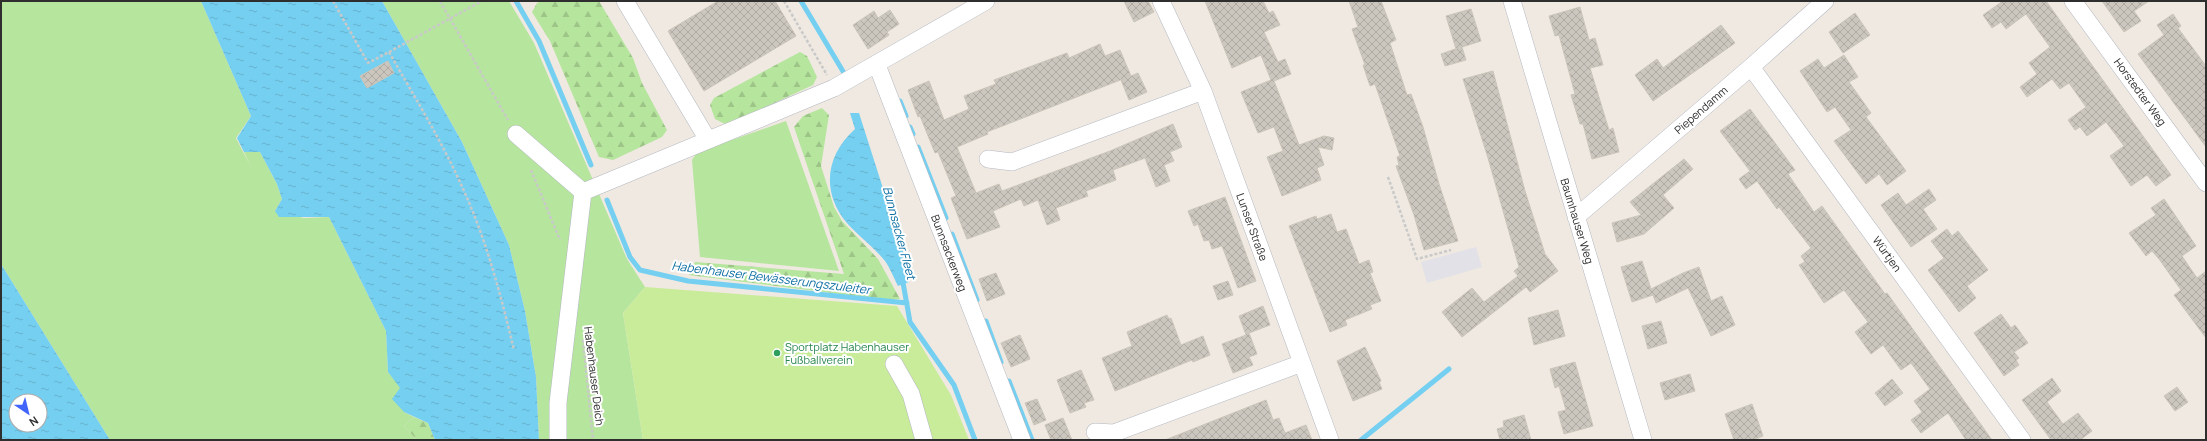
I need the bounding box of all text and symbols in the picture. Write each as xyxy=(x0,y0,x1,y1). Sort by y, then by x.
street label: Horstedter Weg xyxy=(2111,55,2170,128)
street label: Piependamm xyxy=(1671,82,1731,137)
street label: Baumhauser Weg xyxy=(1557,176,1598,266)
water label: Bunnsacker Fleet xyxy=(879,184,920,282)
street label: Lunser Straße xyxy=(1233,191,1272,263)
street label: Bunnsackerweg xyxy=(928,212,971,293)
street label: Würtjen xyxy=(1869,233,1905,274)
water label: Habenhauser Bewässerungszuleiter xyxy=(671,257,873,298)
street label: Habenhauser Deich xyxy=(581,326,608,426)
place label: Sportplatz Habenhauser Fußballverein xyxy=(785,339,909,367)
marker: Sportplatz Habenhauser Fußballverein xyxy=(772,348,782,358)
north arrow xyxy=(8,393,48,433)
text: N xyxy=(26,413,42,430)

